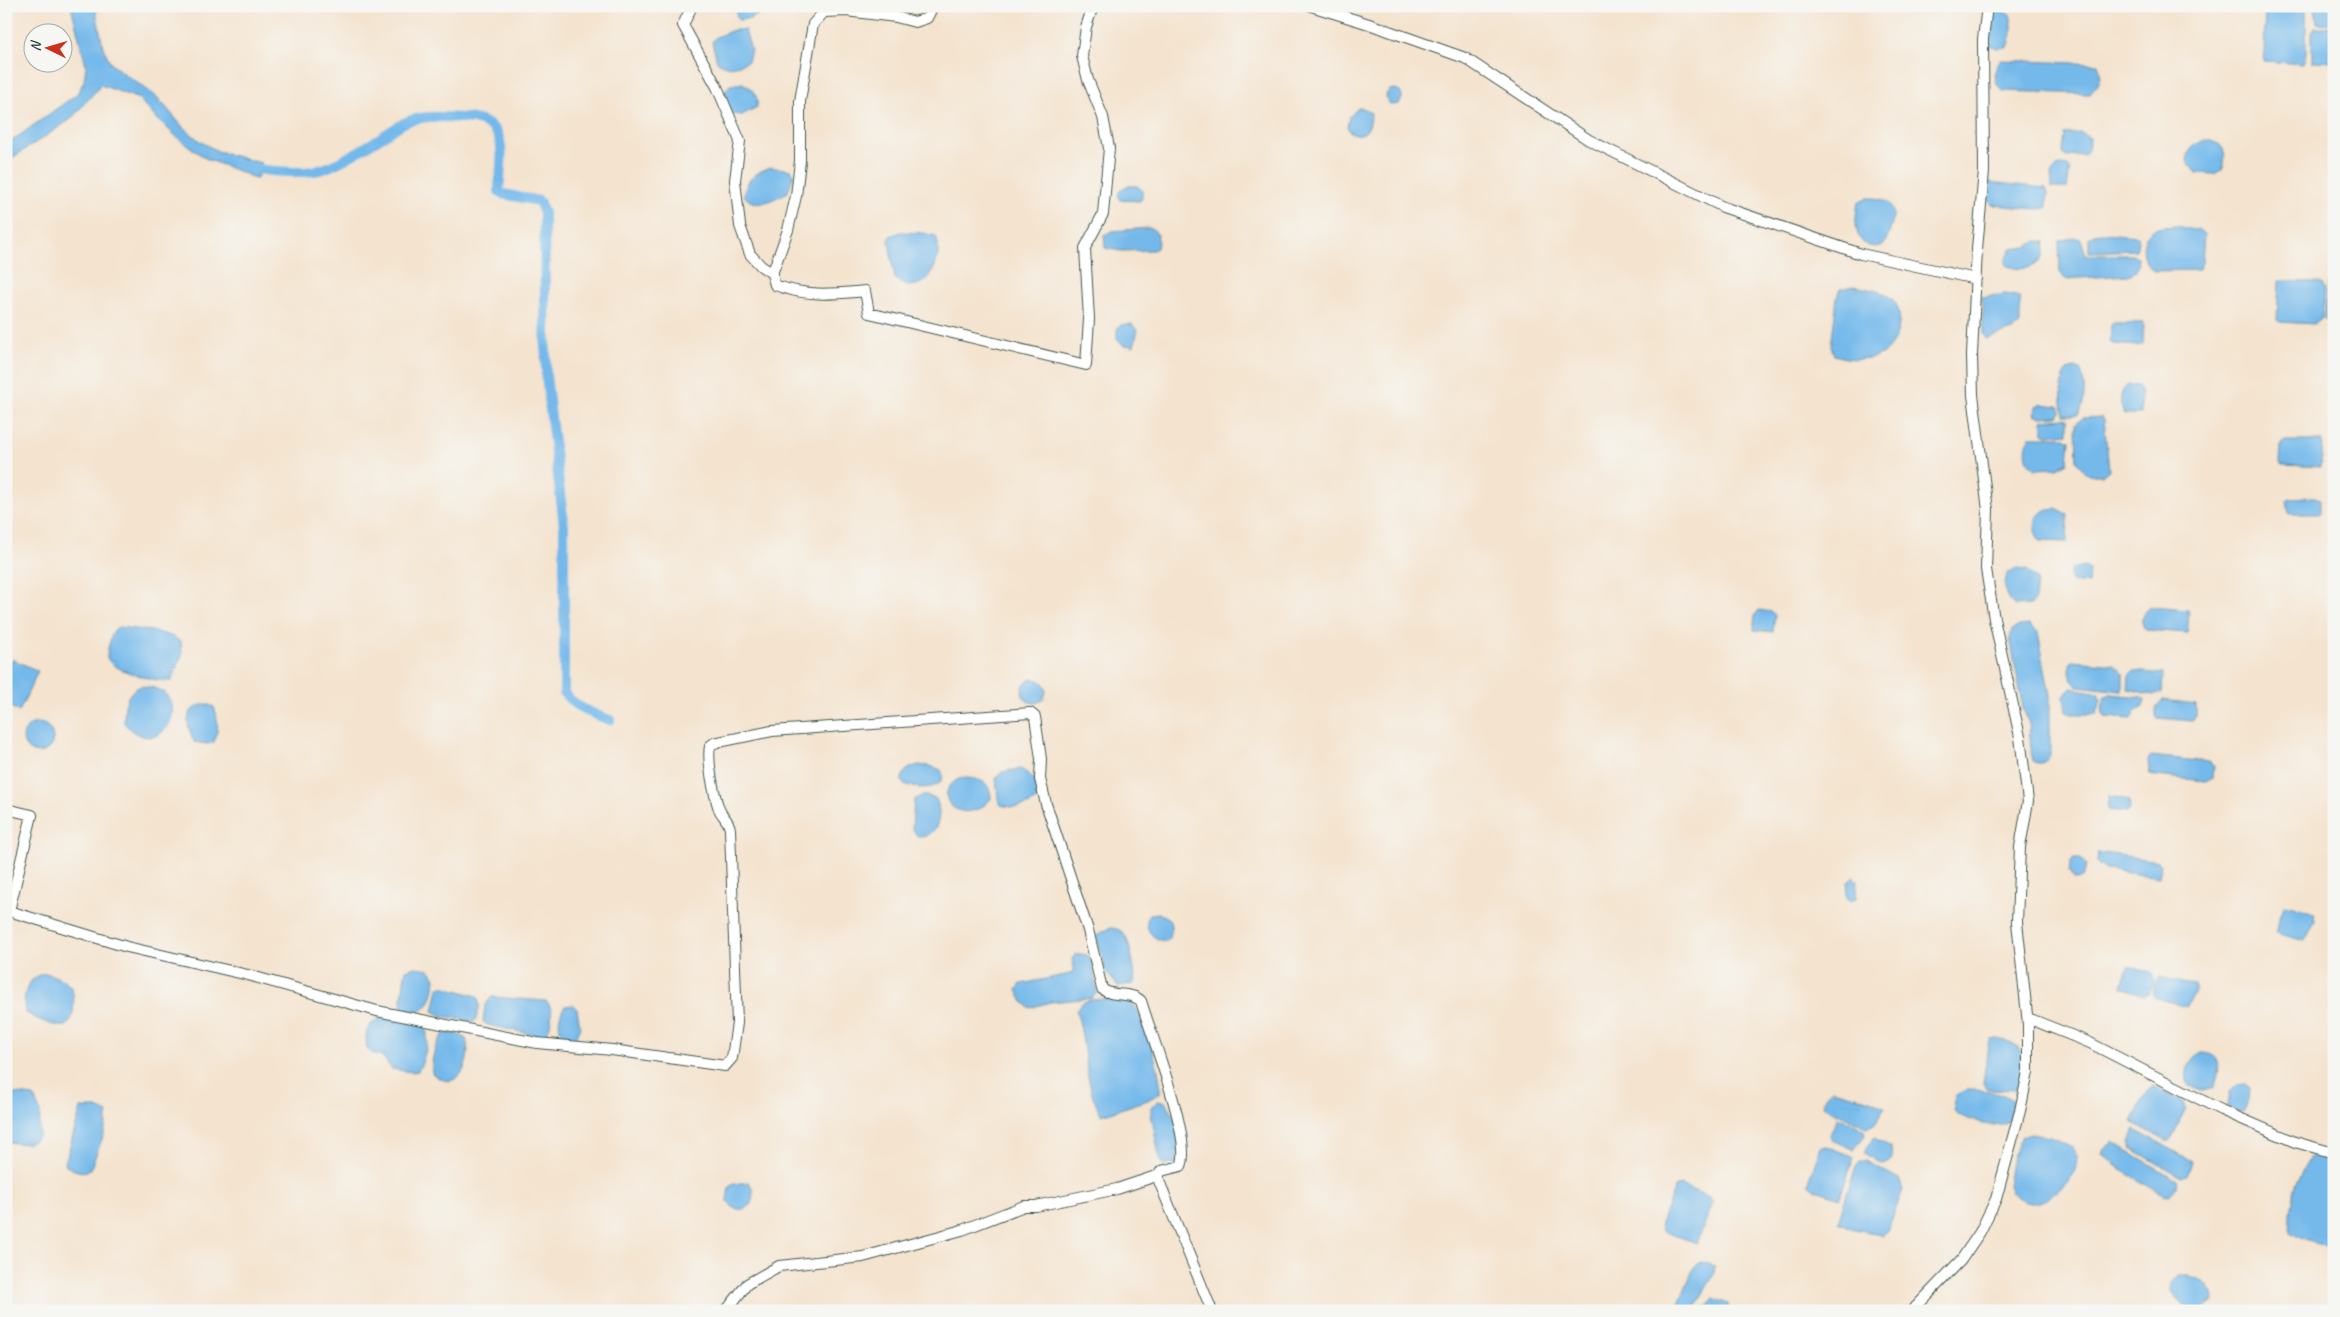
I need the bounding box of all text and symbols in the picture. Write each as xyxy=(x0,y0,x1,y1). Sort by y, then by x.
north arrow xyxy=(22,22,72,72)
text: N xyxy=(27,40,45,52)

